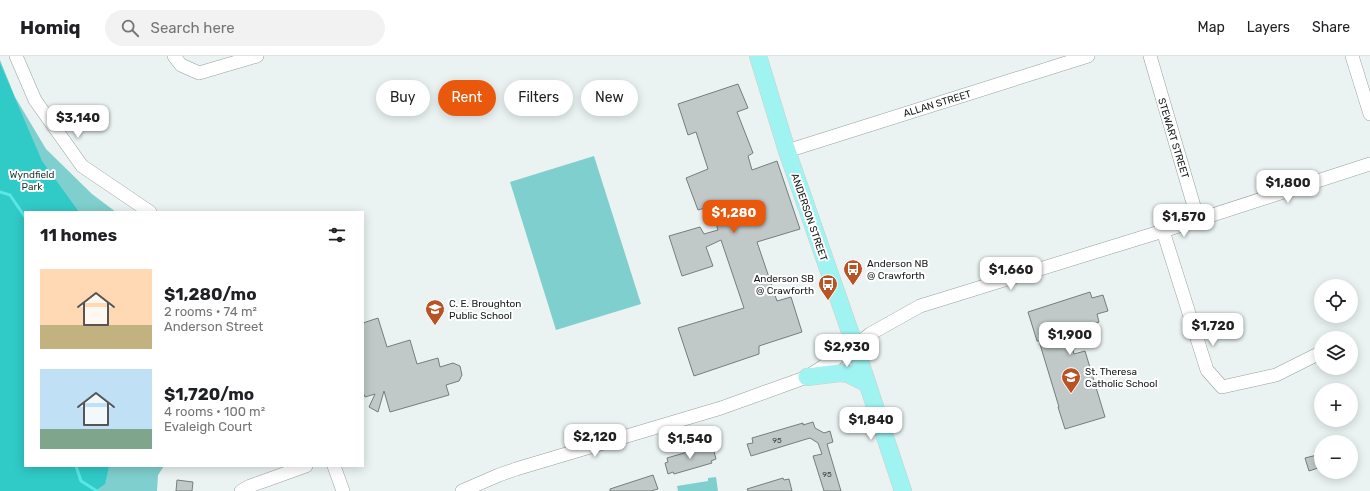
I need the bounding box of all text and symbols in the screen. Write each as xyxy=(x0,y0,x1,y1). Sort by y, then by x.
search box xyxy=(105,10,385,46)
text: Homiq xyxy=(20,16,81,39)
icon: search xyxy=(119,17,141,39)
text: Search here xyxy=(151,19,235,37)
text: Map xyxy=(1198,19,1225,36)
text: Layers xyxy=(1247,19,1290,36)
text: Share xyxy=(1312,19,1350,36)
chip: Buy xyxy=(376,80,430,116)
chip: Rent xyxy=(438,80,496,116)
chip: Filters xyxy=(504,80,573,116)
chip: New xyxy=(581,80,638,116)
street label: ALLAN STREET xyxy=(902,88,973,120)
street label: STEWART STREET xyxy=(1155,97,1191,180)
pin: $3,140 xyxy=(45,105,111,139)
text: $3,140 xyxy=(56,110,100,125)
park label: Wyndfield Park xyxy=(9,169,55,193)
pin: $1,800 xyxy=(1255,170,1321,204)
street label: ANDERSON STREET xyxy=(788,172,830,263)
text: $1,800 xyxy=(1265,175,1311,190)
pin: $1,280 xyxy=(701,200,767,234)
pin: $1,570 xyxy=(1151,204,1217,238)
text: $1,280 xyxy=(712,205,756,220)
text: $1,570 xyxy=(1162,209,1206,224)
icon: filters xyxy=(326,224,348,246)
text: 11 homes xyxy=(40,225,117,245)
pin: $1,660 xyxy=(978,257,1044,291)
bus stop icon: Anderson NB @ Crawforth xyxy=(842,258,864,286)
place label: Anderson NB @ Crawforth xyxy=(867,258,928,282)
text: $1,660 xyxy=(989,262,1033,277)
place label: Anderson SB @ Crawforth xyxy=(754,273,814,297)
bus stop icon: Anderson SB @ Crawforth xyxy=(817,273,839,301)
map controls xyxy=(1314,279,1358,479)
button: locate xyxy=(1314,279,1358,323)
text: $1,280/mo xyxy=(164,284,257,304)
icon: home xyxy=(72,285,120,333)
school or university icon: C. E. Broughton Public School xyxy=(424,298,446,326)
place label: C. E. Broughton Public School xyxy=(449,298,521,322)
text: 2 rooms · 74 m² xyxy=(164,304,257,319)
pin: $1,720 xyxy=(1180,313,1246,347)
text: $1,720 xyxy=(1191,318,1235,333)
text: Anderson Street xyxy=(164,319,263,334)
pin: $1,900 xyxy=(1037,322,1103,356)
text: $1,900 xyxy=(1048,327,1092,342)
button: layers xyxy=(1314,331,1358,375)
pin: $2,930 xyxy=(814,334,880,368)
text: $2,930 xyxy=(824,339,870,354)
school or university icon: St. Theresa Catholic School xyxy=(1060,366,1082,394)
place label: St. Theresa Catholic School xyxy=(1085,366,1157,390)
button: + xyxy=(1314,383,1358,427)
text: $1,720/mo xyxy=(164,384,254,404)
icon: home xyxy=(72,385,120,433)
text: 4 rooms · 100 m² xyxy=(164,404,265,419)
pin: $1,840 xyxy=(838,407,904,441)
text: $1,840 xyxy=(848,412,894,427)
text: Evaleigh Court xyxy=(164,419,252,434)
pin: $2,120 xyxy=(562,424,628,458)
pin: $1,540 xyxy=(657,426,723,460)
text: $2,120 xyxy=(573,429,617,444)
text: $1,540 xyxy=(668,431,712,446)
button: − xyxy=(1314,435,1358,479)
house number: 95 xyxy=(772,436,782,445)
house number: 95 xyxy=(822,470,832,479)

